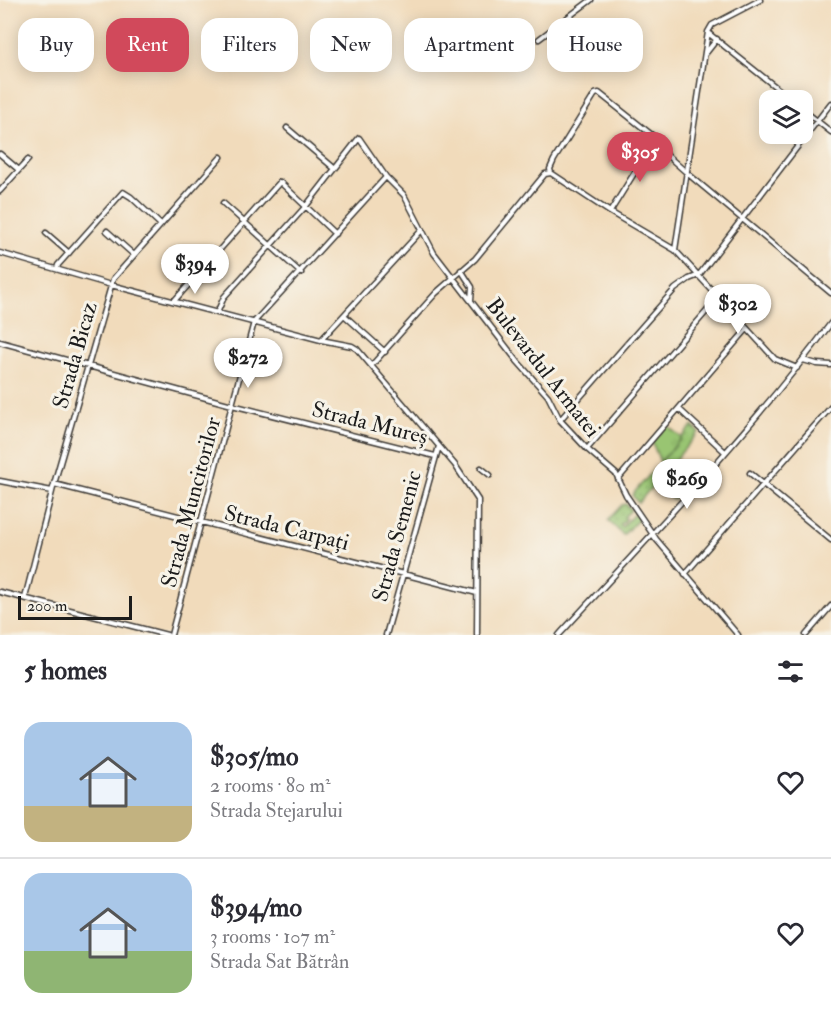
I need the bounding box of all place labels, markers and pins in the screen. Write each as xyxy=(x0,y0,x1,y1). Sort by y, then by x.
pin: $305 xyxy=(604,132,676,183)
pin: $394 xyxy=(159,244,231,295)
pin: $302 xyxy=(702,284,774,335)
pin: $272 xyxy=(212,338,284,389)
pin: $269 xyxy=(651,459,723,510)

